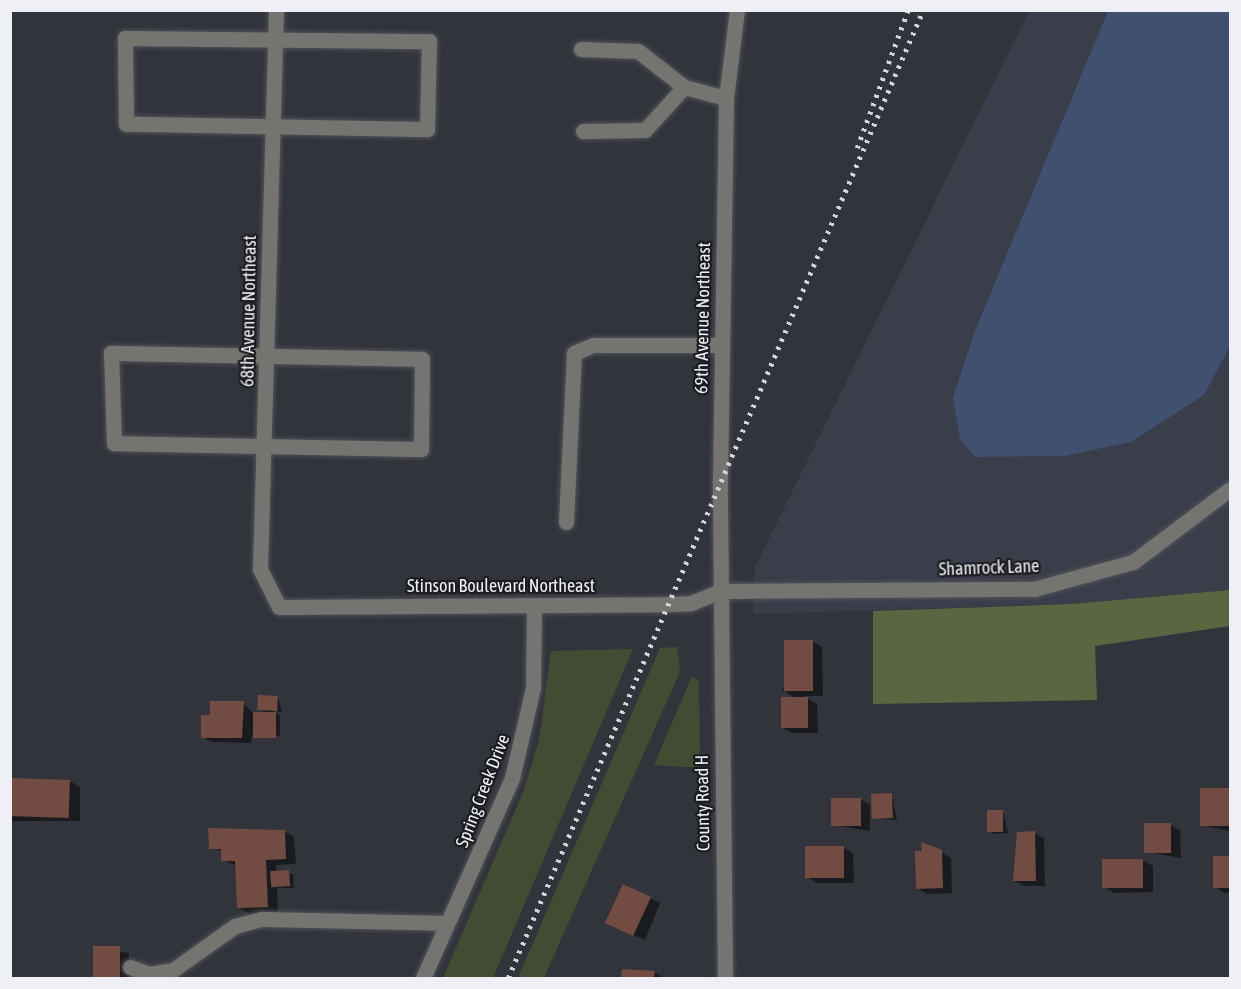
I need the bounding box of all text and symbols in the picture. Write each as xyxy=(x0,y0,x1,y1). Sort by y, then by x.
street label: 68th Avenue Northeast xyxy=(237,235,261,387)
street label: 69th Avenue Northeast xyxy=(691,242,715,394)
street label: Shamrock Lane xyxy=(938,555,1040,581)
street label: Stinson Boulevard Northeast xyxy=(407,575,595,597)
street label: Spring Creek Drive xyxy=(452,731,514,851)
street label: County Road H xyxy=(691,755,715,851)

